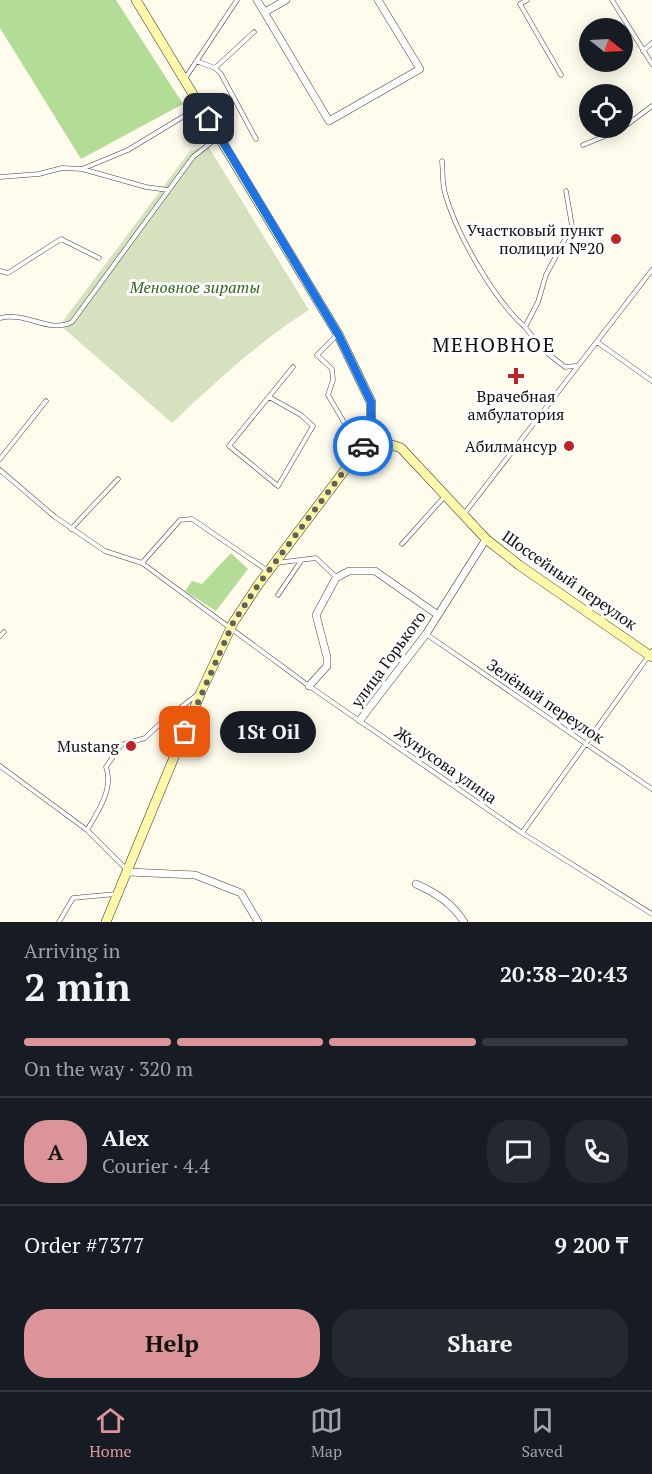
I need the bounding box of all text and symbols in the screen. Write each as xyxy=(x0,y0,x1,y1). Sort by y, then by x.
north arrow xyxy=(579,18,633,72)
map controls xyxy=(579,18,633,138)
button: locate xyxy=(579,84,633,138)
pin xyxy=(183,93,234,144)
icon: home xyxy=(192,102,225,135)
place label: Участковый пункт полиции №20 xyxy=(467,219,604,259)
marker: Участковый пункт полиции №20 xyxy=(609,232,623,246)
park label: Меновное зираты xyxy=(129,276,260,298)
district label: МЕНОВНОЕ xyxy=(432,331,556,358)
marker: Врачебная амбулатория xyxy=(507,367,525,385)
place label: Врачебная амбулатория xyxy=(468,385,564,425)
courier xyxy=(333,416,393,476)
icon: car xyxy=(347,430,380,463)
place label: Абилмансур xyxy=(465,435,557,457)
marker: Абилмансур xyxy=(562,439,576,453)
street label: Шоссейный переулок xyxy=(498,525,642,635)
street label: улица Горького xyxy=(345,606,431,713)
street label: Зелёный переулок xyxy=(483,653,609,749)
pin xyxy=(159,706,210,757)
callout: 1St Oil xyxy=(221,711,317,753)
icon: bag xyxy=(168,715,201,748)
text: 1St Oil xyxy=(236,718,300,745)
street label: Жунусова улица xyxy=(390,721,502,809)
place label: Mustang xyxy=(57,735,120,757)
marker: Mustang xyxy=(124,739,138,753)
text: Arriving in xyxy=(24,937,120,964)
text: 20:38–20:43 xyxy=(500,959,628,988)
text: 2 min xyxy=(24,960,131,1012)
text: On the way · 320 m xyxy=(24,1055,193,1082)
button: chat xyxy=(487,1120,550,1183)
button: phone xyxy=(565,1120,628,1183)
text: Alex xyxy=(102,1123,149,1152)
text: A xyxy=(47,1137,64,1166)
text: Courier · 4.4 xyxy=(102,1152,210,1179)
text: Order #7377 xyxy=(24,1230,144,1259)
text: 9 200 ₸ xyxy=(554,1230,628,1259)
button: Help xyxy=(24,1309,320,1378)
button: Share xyxy=(332,1309,628,1378)
tab: Home xyxy=(89,1404,132,1462)
tab: Map xyxy=(310,1404,343,1462)
tab: Saved xyxy=(521,1404,563,1462)

